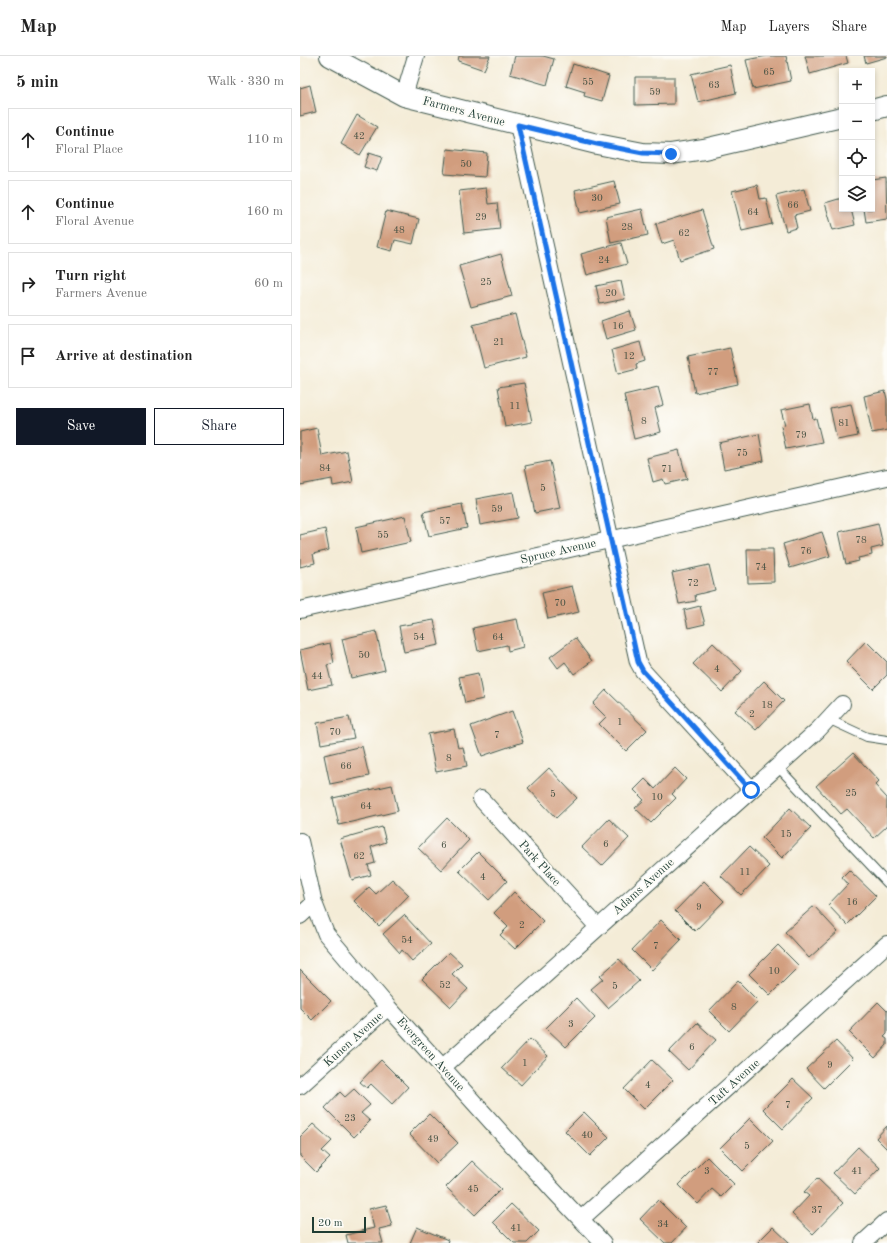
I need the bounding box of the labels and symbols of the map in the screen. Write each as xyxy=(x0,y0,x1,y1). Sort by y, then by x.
house number: 65 xyxy=(763,67,775,77)
house number: 55 xyxy=(582,77,594,87)
house number: 63 xyxy=(708,80,720,90)
house number: 59 xyxy=(649,87,661,97)
street label: Farmers Avenue xyxy=(421,95,507,129)
house number: 42 xyxy=(353,131,365,141)
route end xyxy=(662,145,680,163)
house number: 50 xyxy=(460,159,472,169)
house number: 30 xyxy=(591,193,603,203)
house number: 66 xyxy=(787,200,799,210)
house number: 64 xyxy=(747,207,759,217)
house number: 29 xyxy=(475,212,487,222)
house number: 28 xyxy=(621,222,633,232)
house number: 48 xyxy=(393,225,405,235)
house number: 62 xyxy=(678,228,690,238)
house number: 24 xyxy=(598,255,610,265)
house number: 25 xyxy=(480,277,492,287)
house number: 20 xyxy=(605,288,617,298)
house number: 16 xyxy=(612,321,624,331)
house number: 21 xyxy=(493,337,505,347)
house number: 12 xyxy=(623,351,635,361)
house number: 77 xyxy=(707,367,719,377)
house number: 11 xyxy=(509,401,521,411)
house number: 8 xyxy=(641,416,647,426)
house number: 81 xyxy=(838,418,850,428)
house number: 79 xyxy=(795,430,807,440)
house number: 75 xyxy=(736,448,748,458)
house number: 84 xyxy=(319,463,331,473)
house number: 71 xyxy=(661,464,673,474)
house number: 5 xyxy=(540,483,546,493)
house number: 59 xyxy=(491,504,503,514)
house number: 57 xyxy=(439,516,451,526)
house number: 55 xyxy=(377,530,389,540)
house number: 78 xyxy=(855,535,867,545)
street label: Spruce Avenue xyxy=(519,537,598,567)
house number: 76 xyxy=(800,546,812,556)
house number: 74 xyxy=(755,562,767,572)
house number: 72 xyxy=(687,578,699,588)
house number: 70 xyxy=(554,598,566,608)
house number: 54 xyxy=(413,632,425,642)
house number: 64 xyxy=(492,632,504,642)
house number: 50 xyxy=(358,650,370,660)
house number: 4 xyxy=(714,664,720,674)
house number: 44 xyxy=(311,671,323,681)
house number: 18 xyxy=(761,700,773,710)
house number: 2 xyxy=(749,709,755,719)
house number: 1 xyxy=(617,717,623,727)
house number: 70 xyxy=(329,727,341,737)
house number: 7 xyxy=(494,730,500,740)
house number: 8 xyxy=(446,753,452,763)
house number: 66 xyxy=(340,761,352,771)
route start xyxy=(742,781,760,799)
house number: 25 xyxy=(845,788,857,798)
house number: 5 xyxy=(550,789,556,799)
house number: 10 xyxy=(651,792,663,802)
house number: 64 xyxy=(360,801,372,811)
house number: 15 xyxy=(780,829,792,839)
street label: Park Place xyxy=(516,839,563,889)
house number: 6 xyxy=(603,839,609,849)
house number: 6 xyxy=(441,840,447,850)
house number: 62 xyxy=(353,851,365,861)
street label: Adams Avenue xyxy=(611,856,677,917)
house number: 11 xyxy=(739,867,751,877)
house number: 4 xyxy=(480,872,486,882)
house number: 16 xyxy=(846,897,858,907)
house number: 9 xyxy=(696,902,702,912)
house number: 2 xyxy=(519,920,525,930)
house number: 54 xyxy=(401,935,413,945)
house number: 7 xyxy=(653,941,659,951)
house number: 10 xyxy=(768,966,780,976)
house number: 52 xyxy=(439,980,451,990)
house number: 5 xyxy=(612,981,618,991)
house number: 8 xyxy=(731,1002,737,1012)
street label: Kunen Avenue xyxy=(322,1010,386,1069)
street label: Evergreen Avenue xyxy=(394,1015,467,1094)
house number: 3 xyxy=(568,1019,574,1029)
house number: 6 xyxy=(689,1042,695,1052)
street label: Taft Avenue xyxy=(707,1057,763,1108)
house number: 1 xyxy=(522,1058,528,1068)
house number: 9 xyxy=(827,1060,833,1070)
house number: 4 xyxy=(645,1080,651,1090)
house number: 7 xyxy=(785,1100,791,1110)
house number: 23 xyxy=(344,1113,356,1123)
house number: 40 xyxy=(581,1130,593,1140)
house number: 49 xyxy=(427,1134,439,1144)
house number: 5 xyxy=(744,1141,750,1151)
house number: 3 xyxy=(704,1166,710,1176)
house number: 41 xyxy=(851,1166,863,1176)
house number: 45 xyxy=(467,1184,479,1194)
house number: 37 xyxy=(811,1205,823,1215)
scale bar xyxy=(312,1215,366,1234)
house number: 34 xyxy=(657,1219,669,1229)
house number: 41 xyxy=(510,1223,522,1233)

